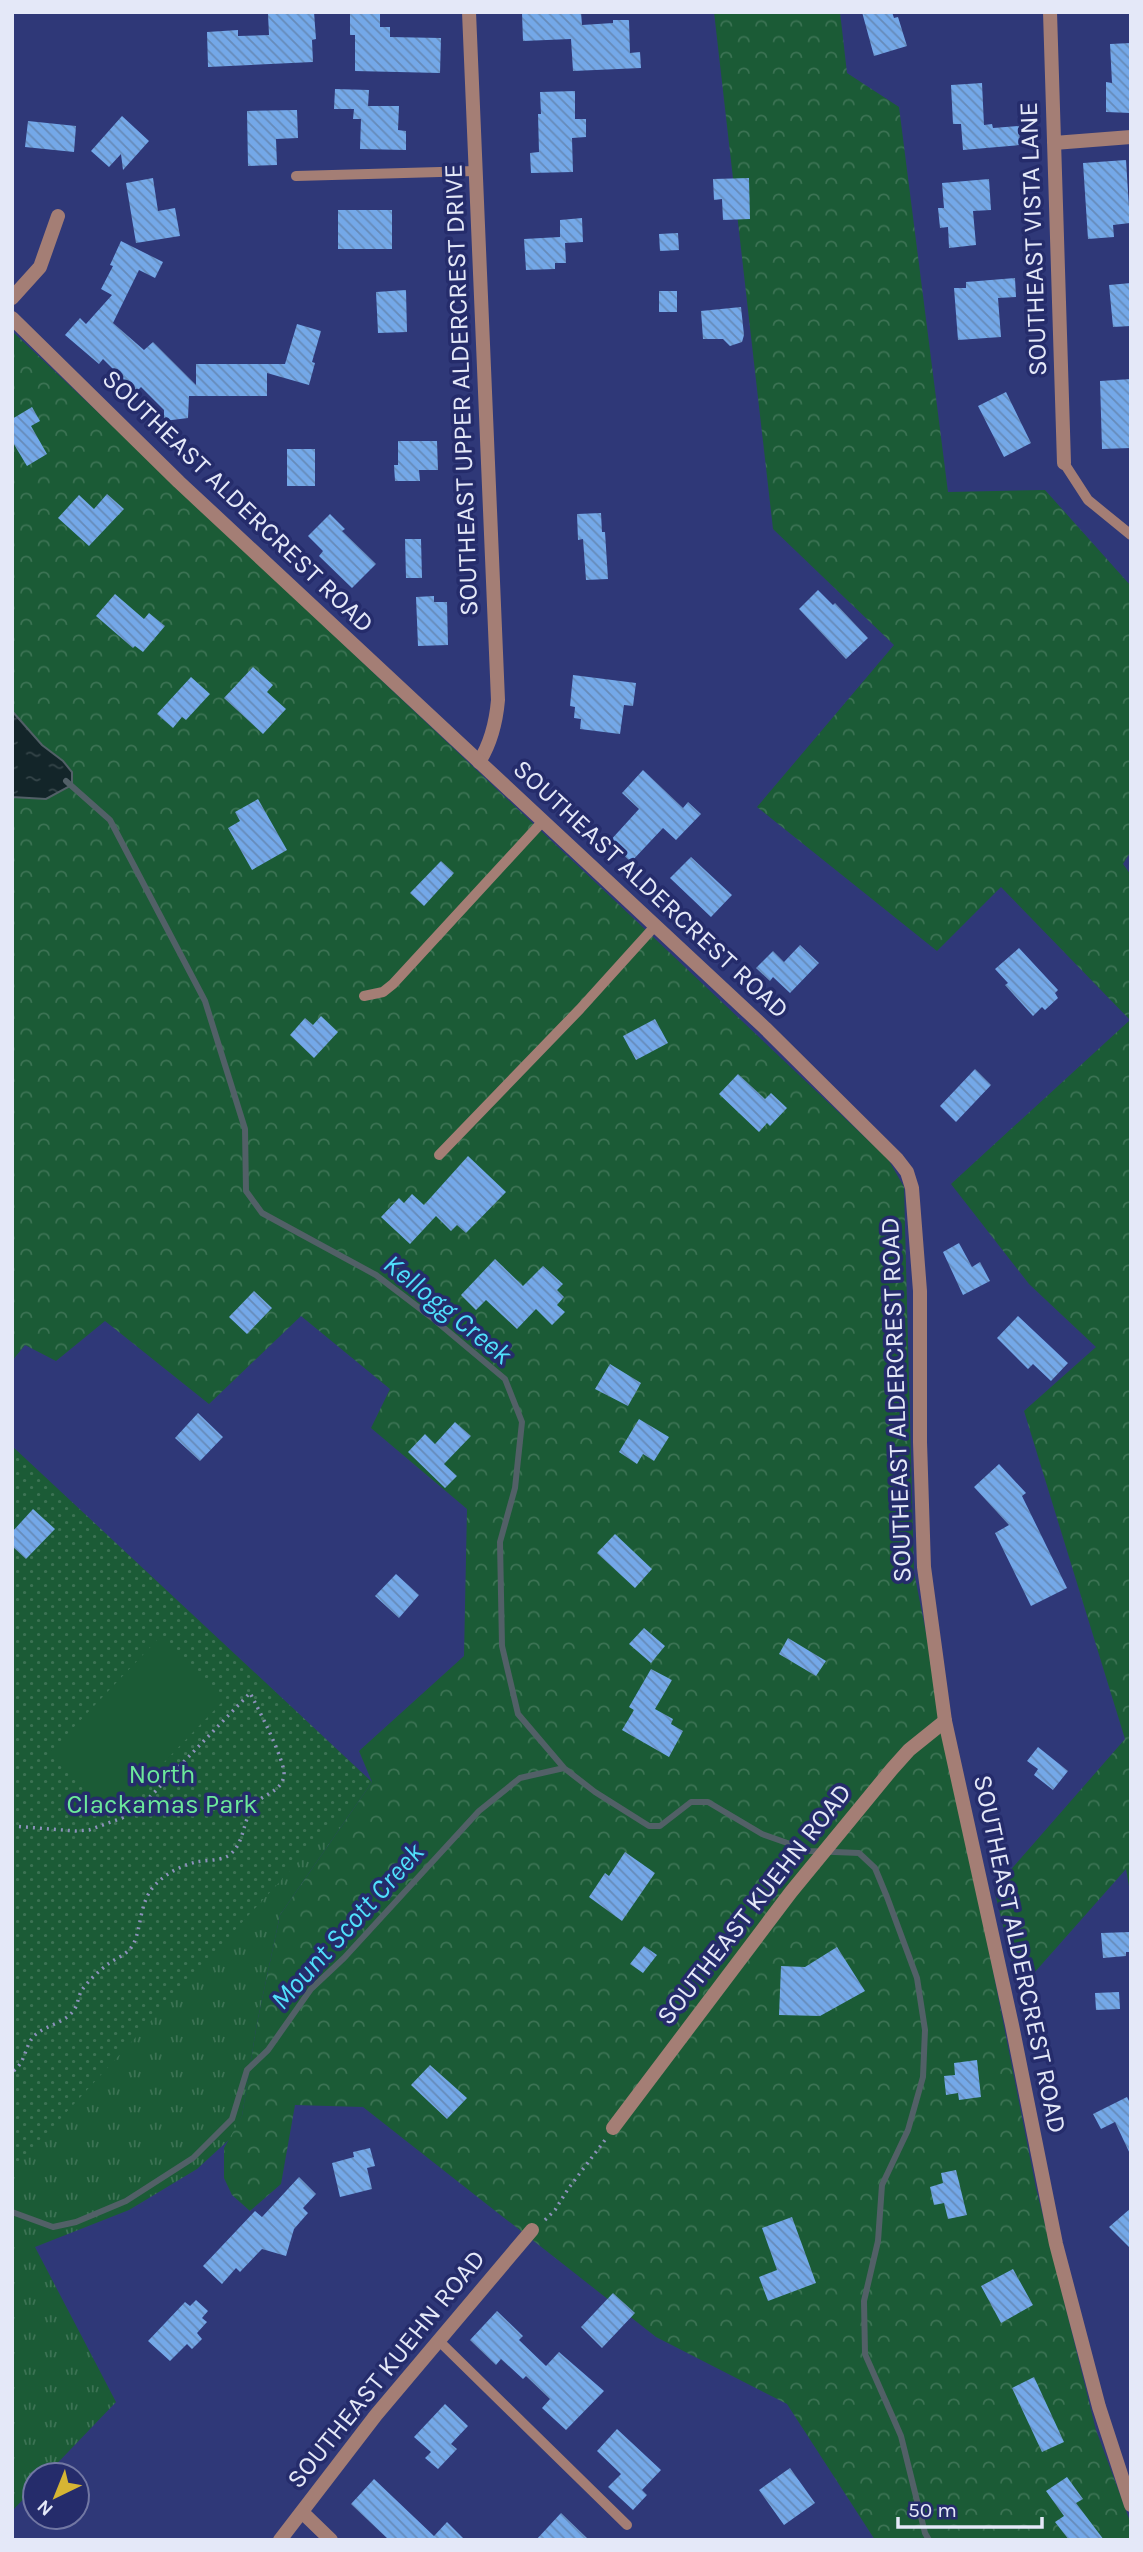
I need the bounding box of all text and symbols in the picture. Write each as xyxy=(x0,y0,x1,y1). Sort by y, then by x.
street label: SOUTHEAST VISTA LANE xyxy=(1013,101,1053,377)
street label: SOUTHEAST UPPER ALDERCREST DRIVE xyxy=(438,163,484,617)
street label: SOUTHEAST ALDERCREST ROAD xyxy=(96,363,380,639)
street label: SOUTHEAST ALDERCREST ROAD xyxy=(507,753,795,1025)
street label: SOUTHEAST ALDERCREST ROAD xyxy=(874,1217,918,1583)
water label: Kellogg Creek xyxy=(377,1247,520,1371)
park label: North Clackamas Park xyxy=(66,1759,258,1820)
street label: SOUTHEAST ALDERCREST ROAD xyxy=(967,1772,1073,2136)
street label: SOUTHEAST KUEHN ROAD xyxy=(650,1777,858,2031)
water label: Mount Scott Creek xyxy=(263,1835,431,2016)
street label: SOUTHEAST KUEHN ROAD xyxy=(280,2244,492,2494)
north arrow xyxy=(21,2461,91,2531)
scale bar xyxy=(898,2486,1042,2530)
text: N xyxy=(33,2495,58,2520)
text: 50 m xyxy=(908,2498,957,2522)

